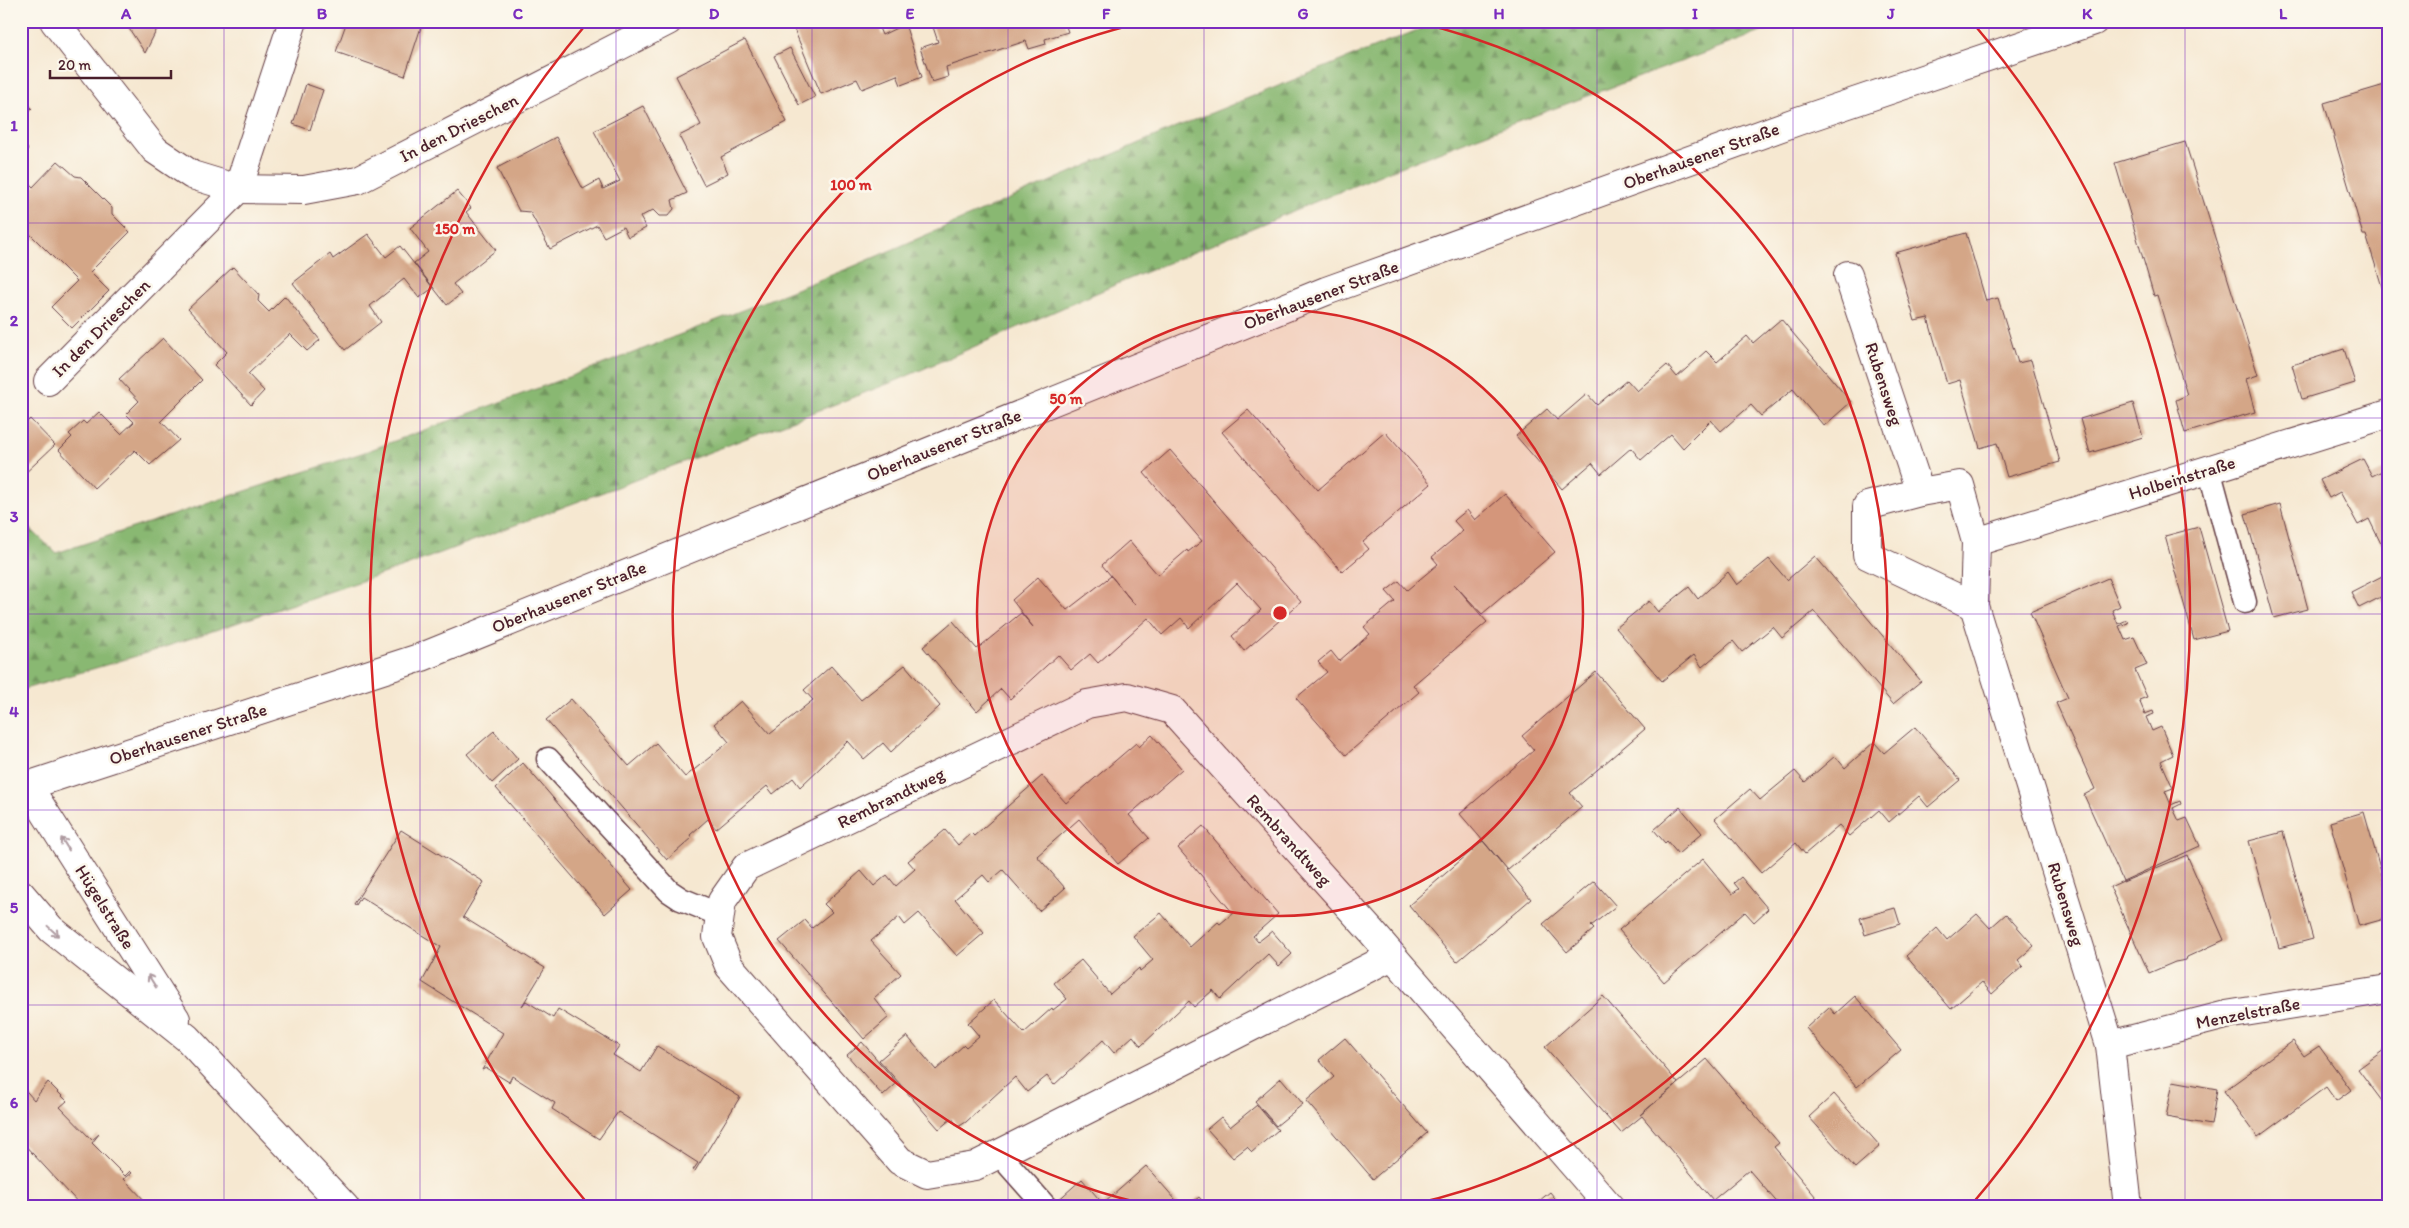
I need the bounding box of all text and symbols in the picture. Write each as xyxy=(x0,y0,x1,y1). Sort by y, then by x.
text: A xyxy=(120,4,132,23)
text: B xyxy=(317,4,328,23)
text: C xyxy=(513,4,524,23)
text: D xyxy=(709,4,720,23)
text: E xyxy=(906,4,915,23)
text: F xyxy=(1102,4,1111,23)
text: G xyxy=(1297,4,1309,23)
text: H xyxy=(1493,4,1505,23)
text: I xyxy=(1692,4,1698,23)
text: J xyxy=(1886,4,1895,23)
text: K xyxy=(2082,4,2093,23)
text: L xyxy=(2279,4,2288,23)
scale bar xyxy=(50,48,171,80)
text: 20 m xyxy=(58,56,92,74)
street label: In den Drieschen xyxy=(396,88,522,167)
text: 1 xyxy=(10,116,18,135)
street label: Oberhausener Straße xyxy=(1620,117,1782,195)
text: 100 m xyxy=(830,176,872,194)
text: 150 m xyxy=(435,220,475,238)
street label: Oberhausener Straße xyxy=(1240,255,1402,335)
street label: In den Drieschen xyxy=(47,274,155,382)
text: 2 xyxy=(10,311,19,330)
street label: Rubensweg xyxy=(1860,339,1908,429)
text: 50 m xyxy=(1049,390,1083,408)
street label: Oberhausener Straße xyxy=(863,404,1025,486)
street label: Holbeinstraße xyxy=(2126,451,2238,505)
text: 3 xyxy=(10,507,19,526)
street label: Oberhausener Straße xyxy=(488,556,650,638)
centre of rings xyxy=(1271,604,1289,622)
street label: Oberhausener Straße xyxy=(106,698,270,770)
text: 4 xyxy=(9,702,19,721)
street label: Rembrandtweg xyxy=(834,762,949,833)
street label: Rembrandtweg xyxy=(1242,789,1337,891)
one-way arrow xyxy=(60,837,71,851)
street label: Rubensweg xyxy=(2043,859,2089,949)
street label: Hügelstraße xyxy=(70,861,140,953)
text: 5 xyxy=(10,898,19,917)
one-way arrow xyxy=(47,925,60,936)
one-way arrow xyxy=(146,975,156,989)
street label: Menzelstraße xyxy=(2194,992,2302,1034)
text: 6 xyxy=(10,1093,19,1112)

